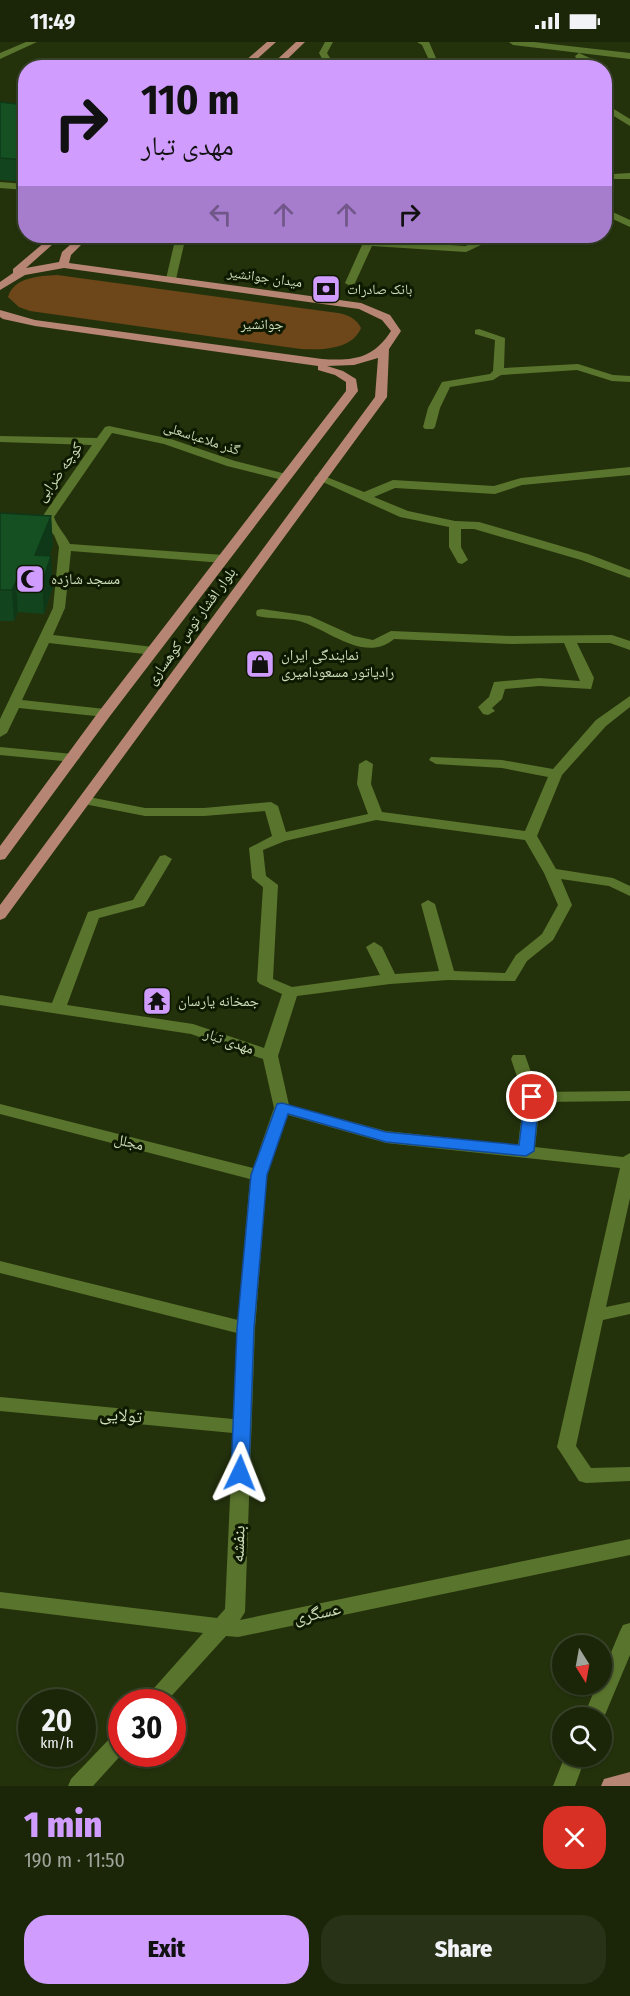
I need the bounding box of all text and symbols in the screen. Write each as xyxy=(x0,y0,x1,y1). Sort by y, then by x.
text: 11:49 xyxy=(30,8,75,35)
text: 110 m xyxy=(141,75,240,125)
icon: right xyxy=(42,84,120,162)
text: مهدی تبار xyxy=(141,130,234,162)
icon: left xyxy=(204,198,237,231)
icon: ahead xyxy=(267,198,300,231)
icon: ahead xyxy=(330,198,363,231)
icon: right xyxy=(393,198,426,231)
street label: میدان جوانشیر xyxy=(225,264,304,291)
bank icon: بانک صادرات xyxy=(310,273,342,305)
place label: بانک صادرات xyxy=(347,281,412,298)
district label: جوانشیر xyxy=(240,316,283,333)
street label: گذر ملاعباسعلی xyxy=(162,418,242,459)
street label: کوچه ضرابی xyxy=(32,439,87,506)
mosque icon: مسجد شازده xyxy=(14,563,46,595)
street label: بلوار افشار توس کوهساری xyxy=(142,564,241,689)
place label: مسجد شازده xyxy=(51,570,120,588)
place label: نمایندگی ایران رادیاتور مسعودامیری xyxy=(281,646,395,682)
shop icon: نمایندگی ایران رادیاتور مسعودامیری xyxy=(244,648,276,680)
temple icon: جمخانه یارسان xyxy=(141,985,173,1017)
place label: جمخانه یارسان xyxy=(178,992,260,1011)
street label: مهدی تبار xyxy=(200,1024,256,1059)
pin xyxy=(506,1071,557,1122)
icon: arrive xyxy=(515,1080,548,1113)
street label: مجلل xyxy=(112,1130,146,1155)
street label: تولایی xyxy=(99,1402,143,1428)
position arrow xyxy=(208,1441,272,1505)
street label: بنفشه xyxy=(226,1525,250,1563)
street label: عسگری xyxy=(291,1597,343,1629)
north arrow xyxy=(552,1635,612,1695)
map controls xyxy=(552,1635,612,1767)
speed limit sign: 30 xyxy=(108,1689,186,1767)
text: 20 xyxy=(42,1703,72,1739)
button: search xyxy=(552,1707,612,1767)
text: km/h xyxy=(40,1734,74,1752)
text: 1 min xyxy=(24,1803,102,1847)
button: close xyxy=(543,1806,606,1869)
text: 190 m · 11:50 xyxy=(24,1848,125,1872)
button: Exit xyxy=(24,1915,309,1984)
button: Share xyxy=(321,1915,606,1984)

